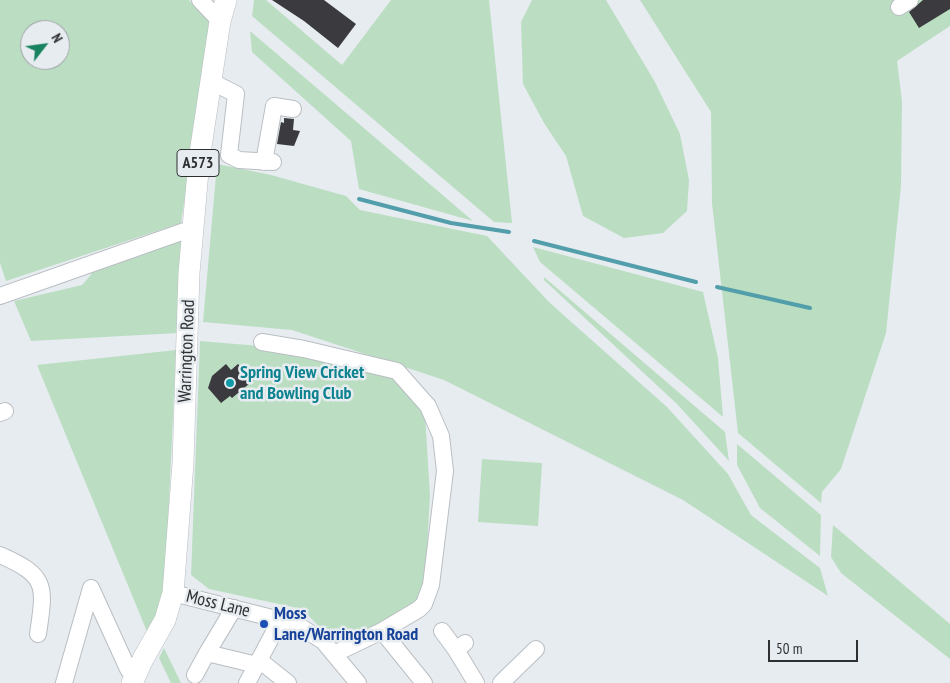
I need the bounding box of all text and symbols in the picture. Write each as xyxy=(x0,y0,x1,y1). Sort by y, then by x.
north arrow xyxy=(20,20,70,70)
text: N xyxy=(47,30,67,46)
road number: A573 xyxy=(177,150,219,177)
street label: Warrington Road xyxy=(174,299,200,403)
place label: Spring View Cricket and Bowling Club xyxy=(240,362,364,404)
marker: Spring View Cricket and Bowling Club xyxy=(224,377,236,389)
street label: Moss Lane xyxy=(184,586,252,622)
place label: Moss Lane/Warrington Road xyxy=(274,603,418,646)
marker: Moss Lane/Warrington Road xyxy=(258,618,270,630)
scale bar xyxy=(770,630,860,662)
text: 50 m xyxy=(776,639,802,658)

